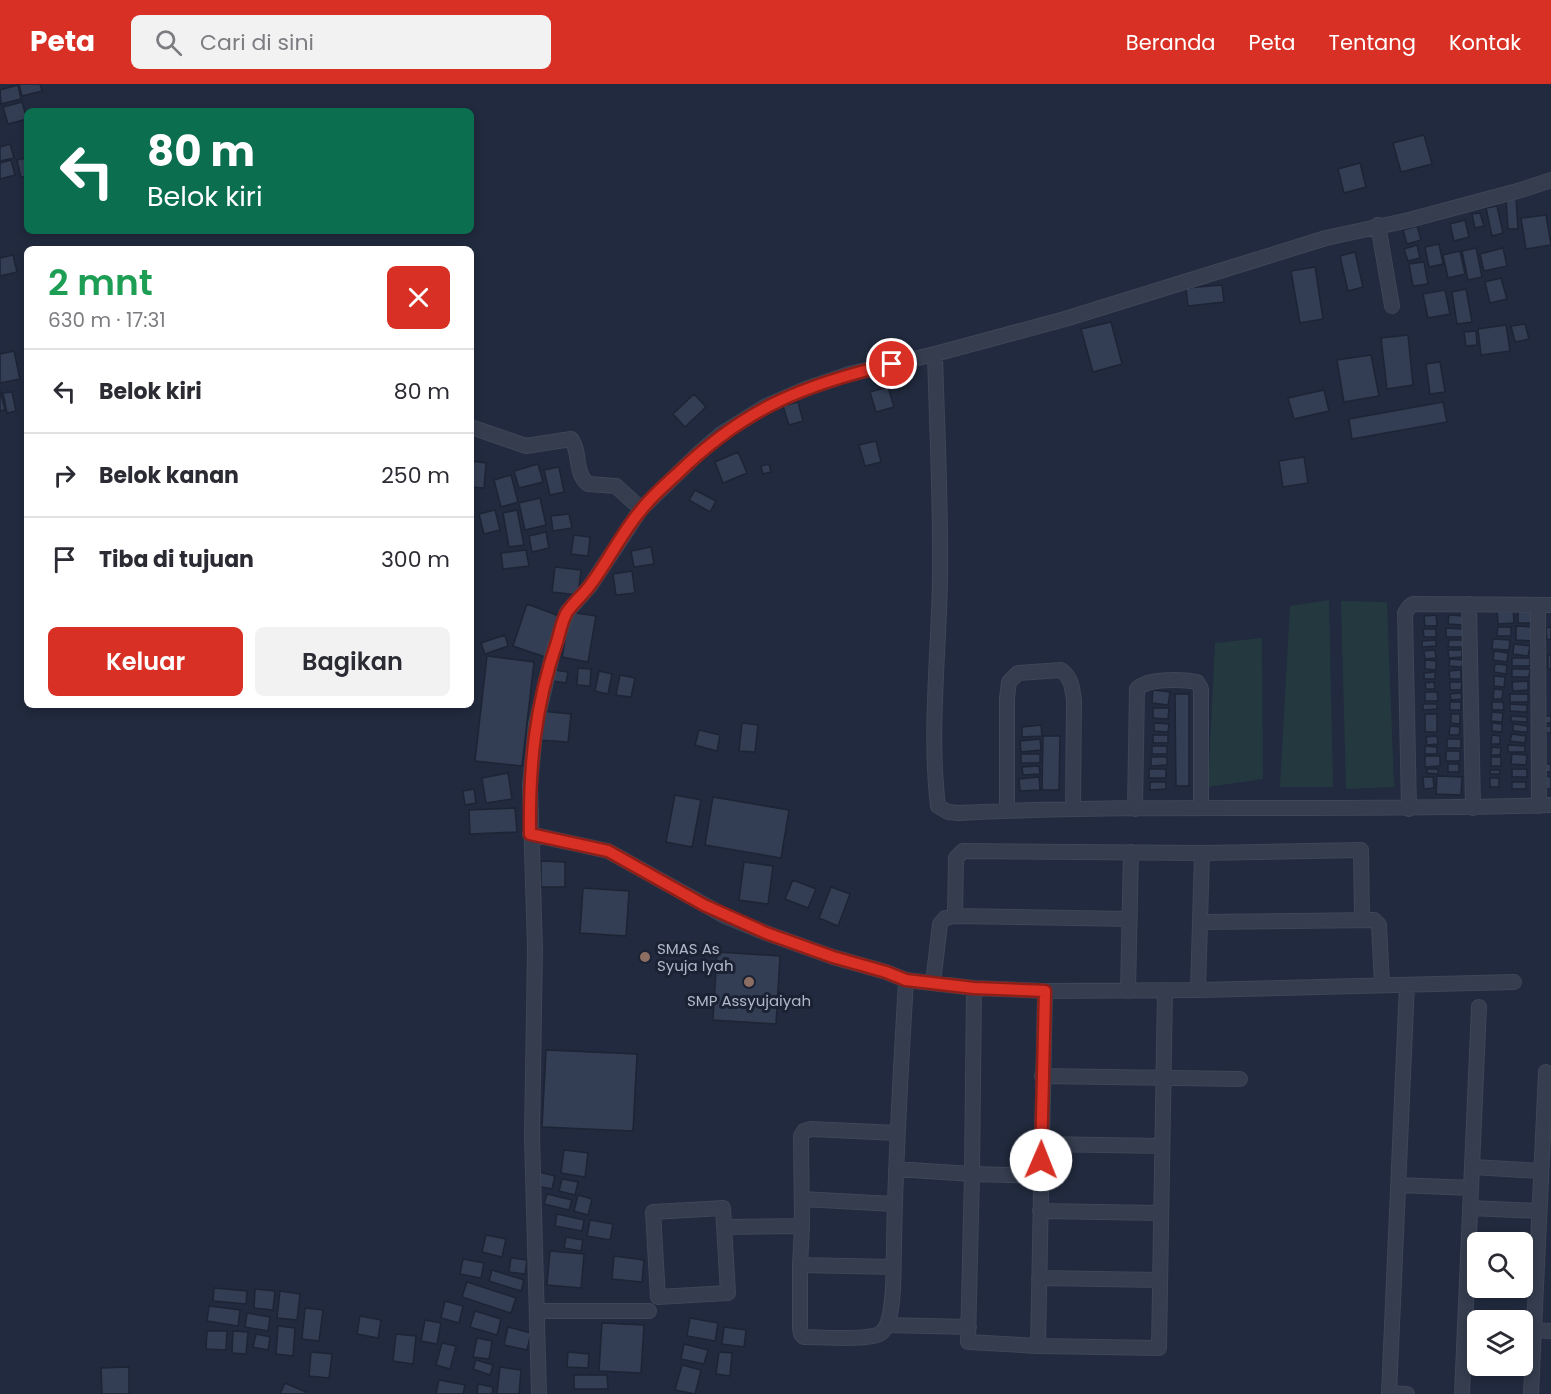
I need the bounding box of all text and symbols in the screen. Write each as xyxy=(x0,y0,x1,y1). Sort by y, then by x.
search box xyxy=(131,15,551,69)
text: Peta xyxy=(30,22,95,61)
icon: search xyxy=(152,26,185,59)
text: Cari di sini xyxy=(200,27,314,58)
text: Beranda xyxy=(1126,28,1216,57)
text: Peta xyxy=(1249,28,1296,57)
text: Tentang xyxy=(1329,28,1416,57)
text: Kontak xyxy=(1449,28,1521,57)
text: 80 m xyxy=(147,122,255,181)
icon: left xyxy=(48,132,126,210)
text: Belok kiri xyxy=(147,178,263,215)
text: 2 mnt xyxy=(48,257,153,308)
button: close xyxy=(387,266,450,329)
text: 630 m · 17:31 xyxy=(48,306,166,334)
pin xyxy=(866,338,917,389)
icon: arrive xyxy=(875,347,908,380)
icon: left xyxy=(48,375,81,408)
text: Belok kiri xyxy=(99,376,202,407)
text: 80 m xyxy=(394,376,450,407)
icon: right xyxy=(48,459,81,492)
text: Belok kanan xyxy=(99,460,239,491)
text: 250 m xyxy=(381,460,450,491)
icon: arrive xyxy=(48,543,81,576)
text: Tiba di tujuan xyxy=(99,544,254,575)
text: 300 m xyxy=(381,544,450,575)
button: Keluar xyxy=(48,627,243,696)
button: Bagikan xyxy=(255,627,450,696)
place label: SMAS As Syuja Iyah xyxy=(657,938,734,976)
marker: SMAS As Syuja Iyah xyxy=(638,950,652,964)
marker: SMP Assyujaiyah xyxy=(742,975,756,989)
place label: SMP Assyujaiyah xyxy=(687,990,811,1011)
position arrow xyxy=(1009,1128,1073,1192)
map controls xyxy=(1467,1232,1533,1376)
button: search xyxy=(1467,1232,1533,1298)
button: layers xyxy=(1467,1310,1533,1376)

